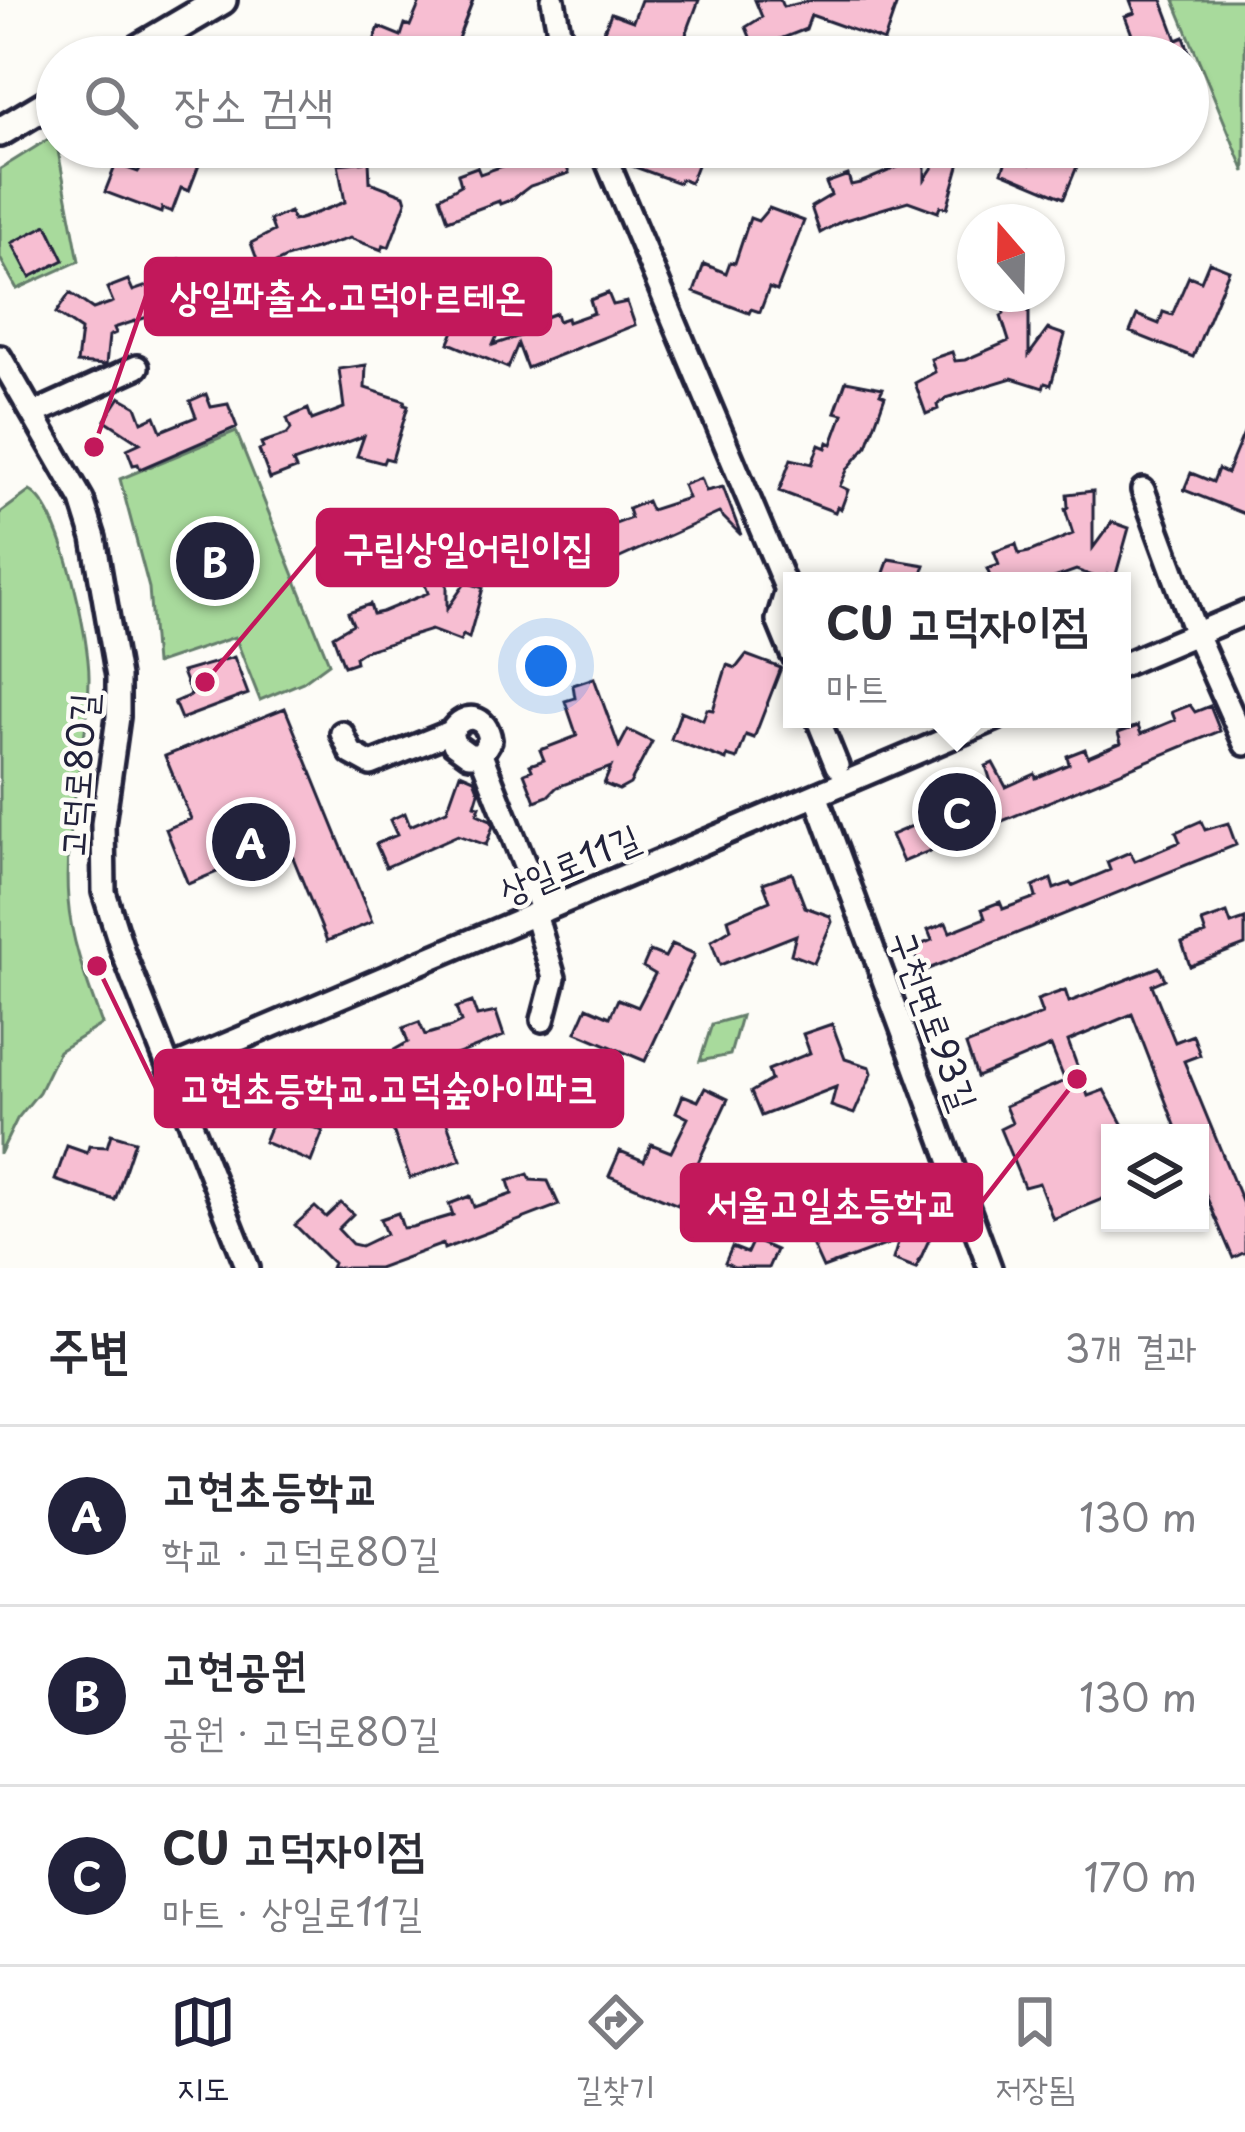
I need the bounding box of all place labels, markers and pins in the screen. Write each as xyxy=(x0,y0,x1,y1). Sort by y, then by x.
callout: 상일파출소.고덕아르테온 xyxy=(146,259,550,334)
callout: 구립상일어린이집 xyxy=(318,510,617,585)
pin: B xyxy=(176,516,254,606)
pin: C xyxy=(918,767,996,857)
pin: A xyxy=(212,797,290,887)
callout: 고현초등학교.고덕숲아이파크 xyxy=(156,1051,622,1126)
callout: 서울고일초등학교 xyxy=(682,1165,981,1240)

